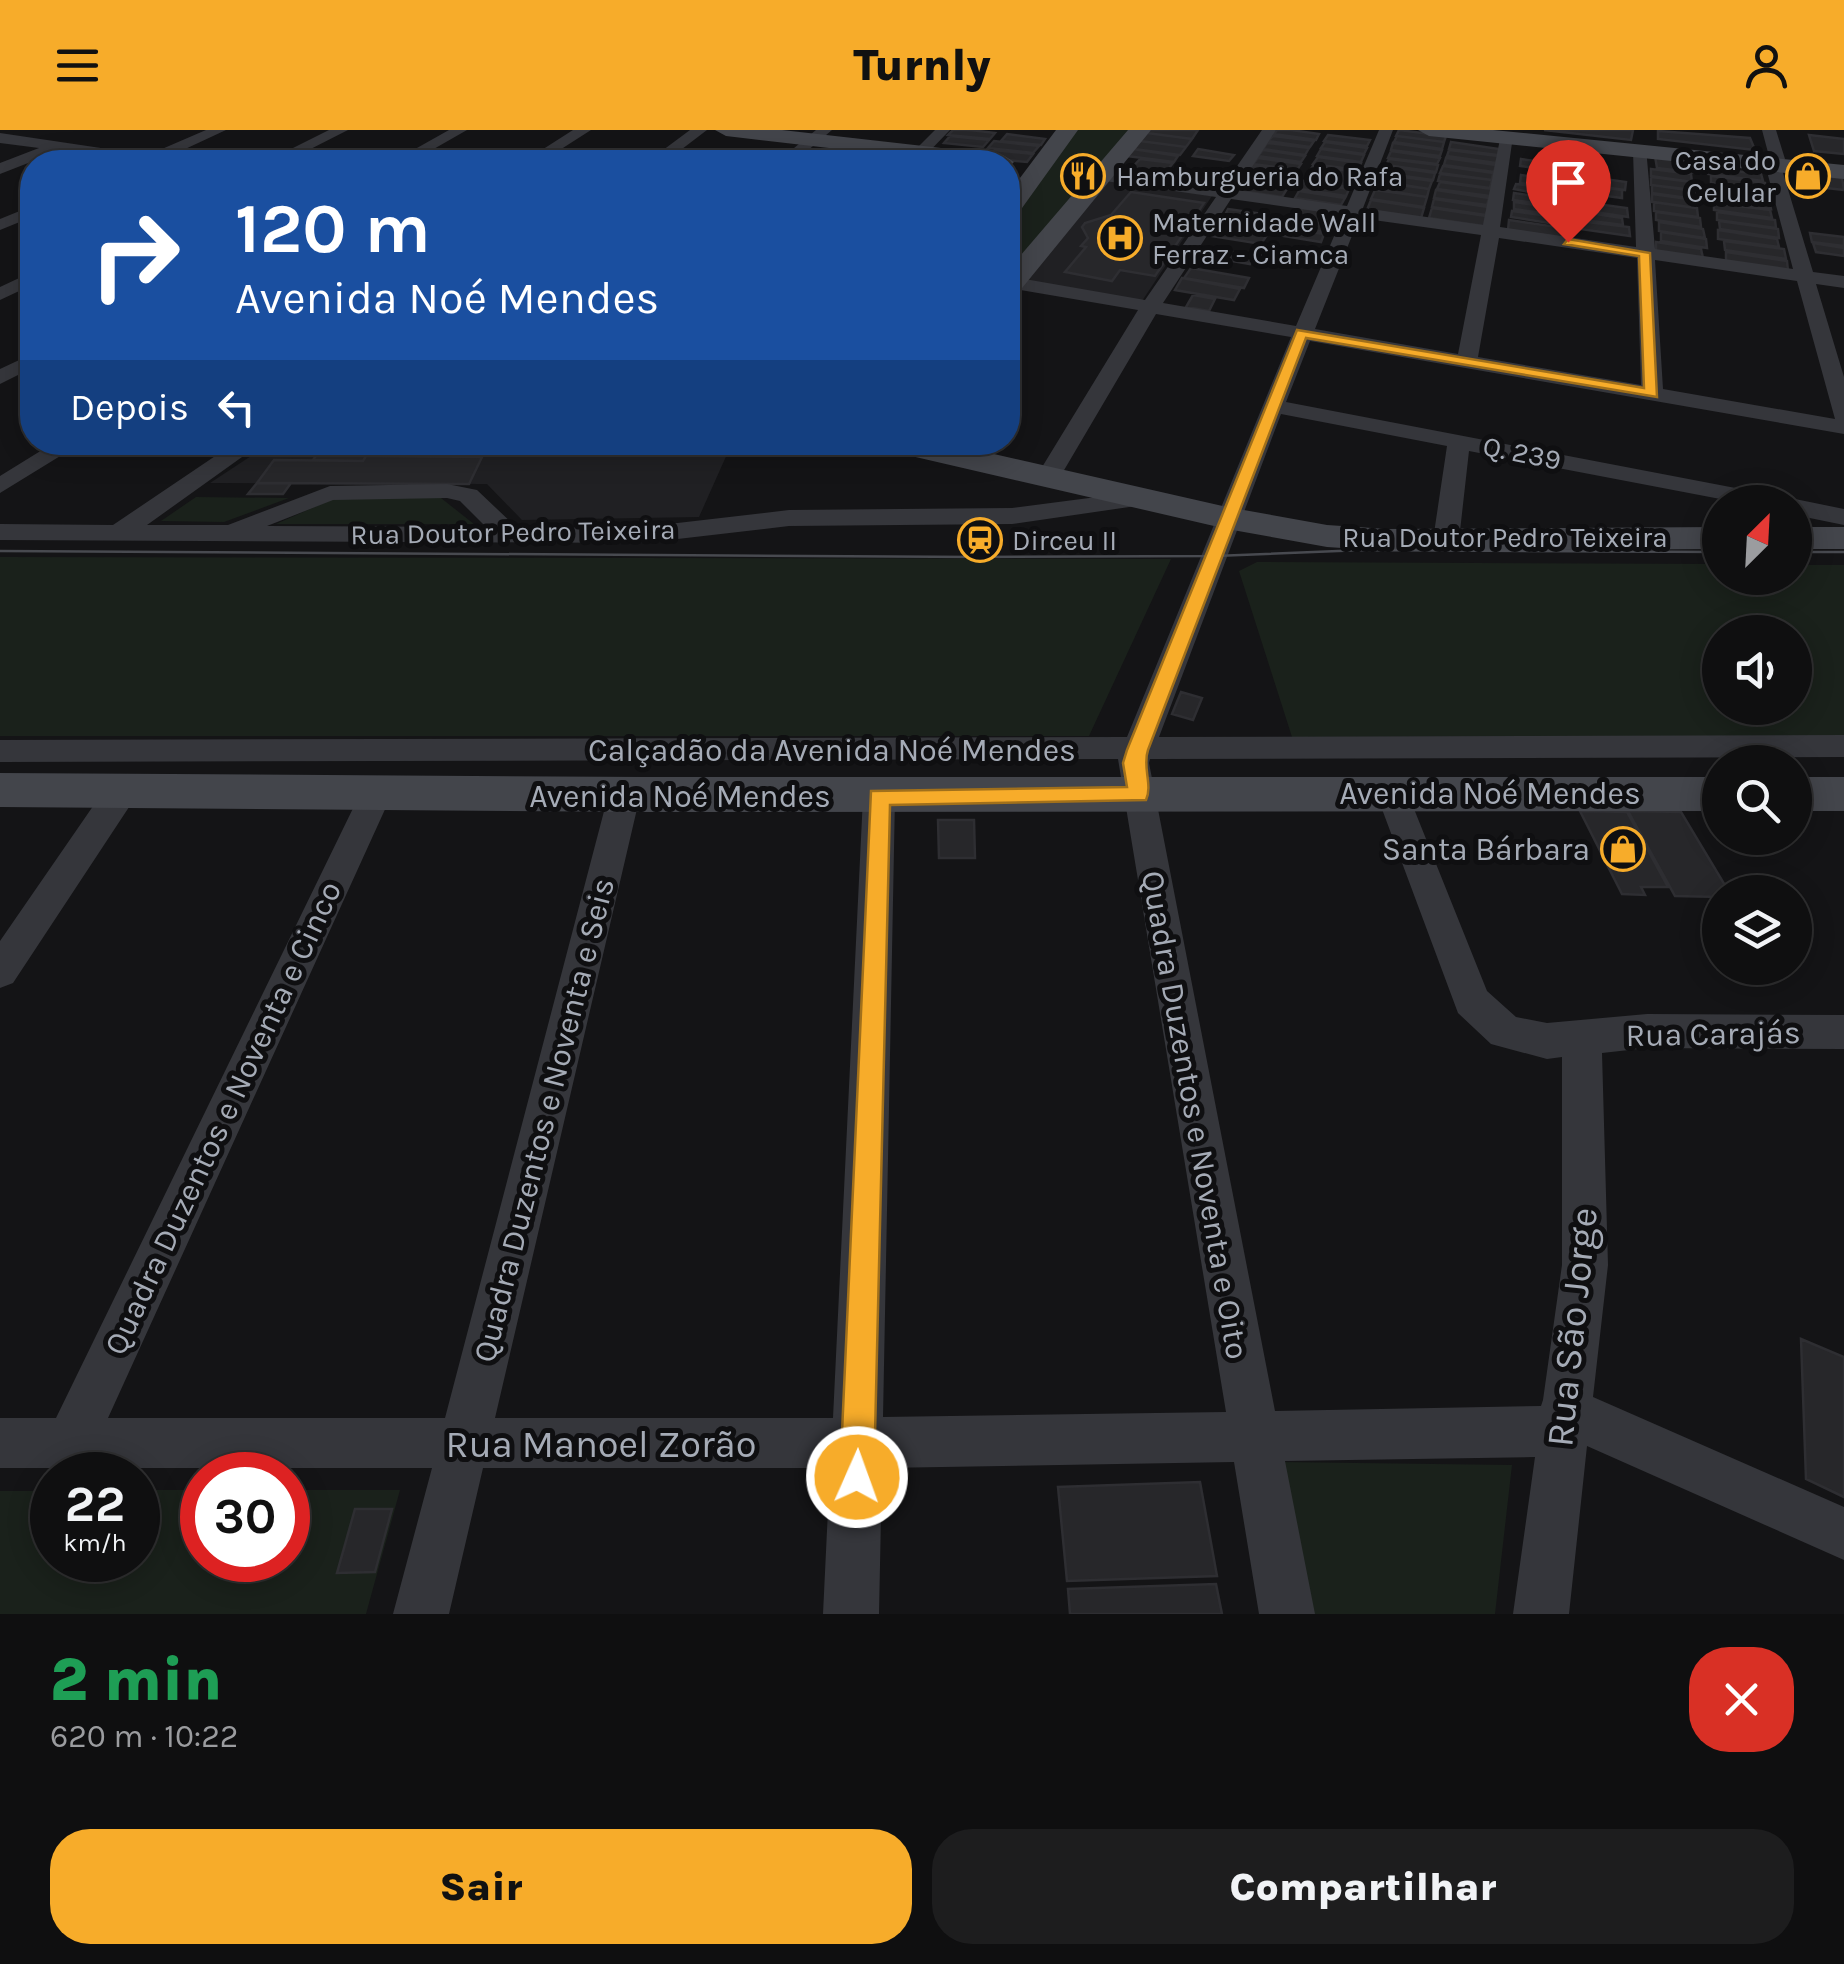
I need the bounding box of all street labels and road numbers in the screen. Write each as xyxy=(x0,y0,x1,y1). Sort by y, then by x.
street label: Q. 239 xyxy=(1480,429,1564,477)
street label: Rua Doutor Pedro Teixeira xyxy=(350,513,676,551)
street label: Rua Doutor Pedro Teixeira xyxy=(1342,521,1668,554)
street label: Calçadão da Avenida Noé Mendes xyxy=(588,732,1076,769)
street label: Avenida Noé Mendes xyxy=(1339,775,1641,812)
street label: Avenida Noé Mendes xyxy=(529,778,831,815)
street label: Quadra Duzentos e Noventa e Oito xyxy=(1134,868,1256,1362)
street label: Quadra Duzentos e Noventa e Seis xyxy=(466,874,622,1366)
street label: Quadra Duzentos e Noventa e Cinco xyxy=(97,875,349,1361)
street label: Rua Carajás xyxy=(1625,1014,1801,1054)
street label: Rua São Jorge xyxy=(1537,1205,1607,1449)
street label: Rua Manoel Zorão xyxy=(446,1422,756,1467)

